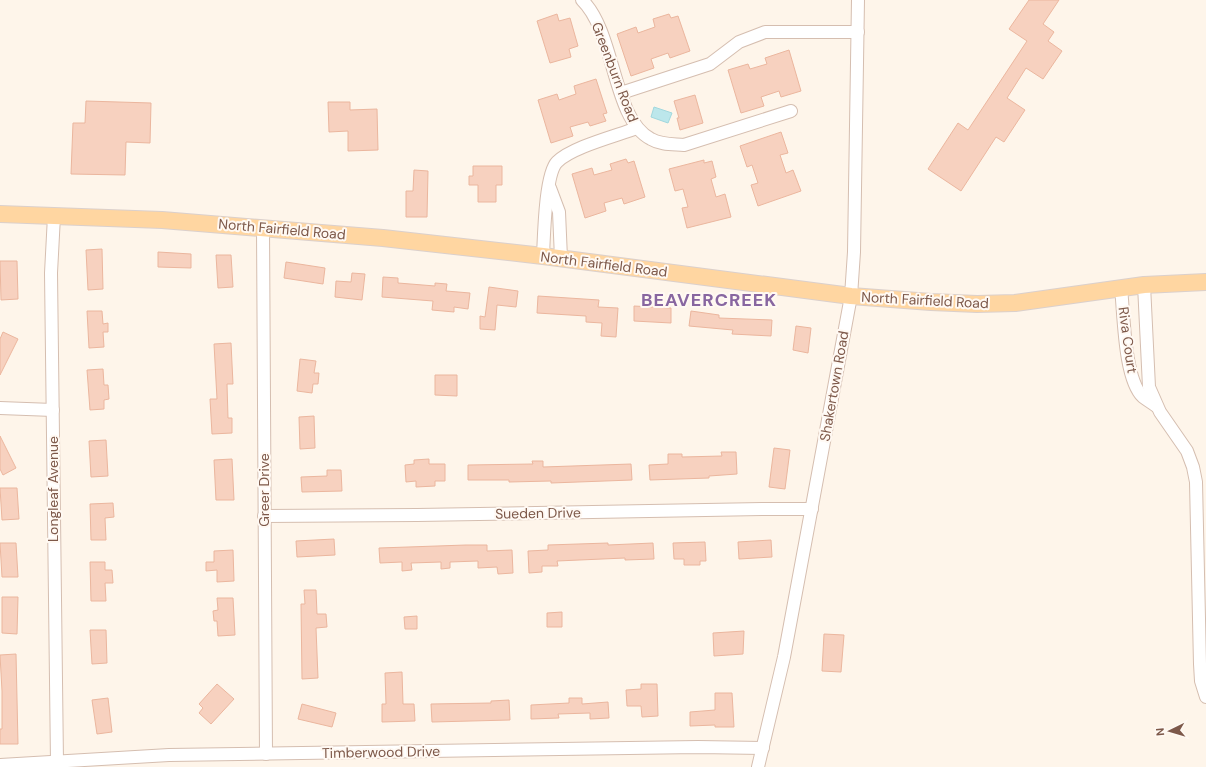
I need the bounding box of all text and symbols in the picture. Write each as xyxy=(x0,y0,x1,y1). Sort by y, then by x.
street label: Greenburn Road xyxy=(588,19,642,125)
street label: North Fairfield Road xyxy=(218,214,346,244)
street label: North Fairfield Road xyxy=(540,247,668,281)
district label: BEAVERCREEK xyxy=(641,288,777,312)
street label: North Fairfield Road xyxy=(861,288,989,312)
street label: Riva Court xyxy=(1114,306,1142,374)
street label: Shakertown Road xyxy=(815,329,853,443)
street label: Longleaf Avenue xyxy=(44,436,62,542)
street label: Greer Drive xyxy=(255,453,273,527)
street label: Sueden Drive xyxy=(495,503,581,523)
north arrow xyxy=(1150,711,1190,751)
text: N xyxy=(1153,727,1167,736)
street label: Timberwood Drive xyxy=(322,742,440,762)

